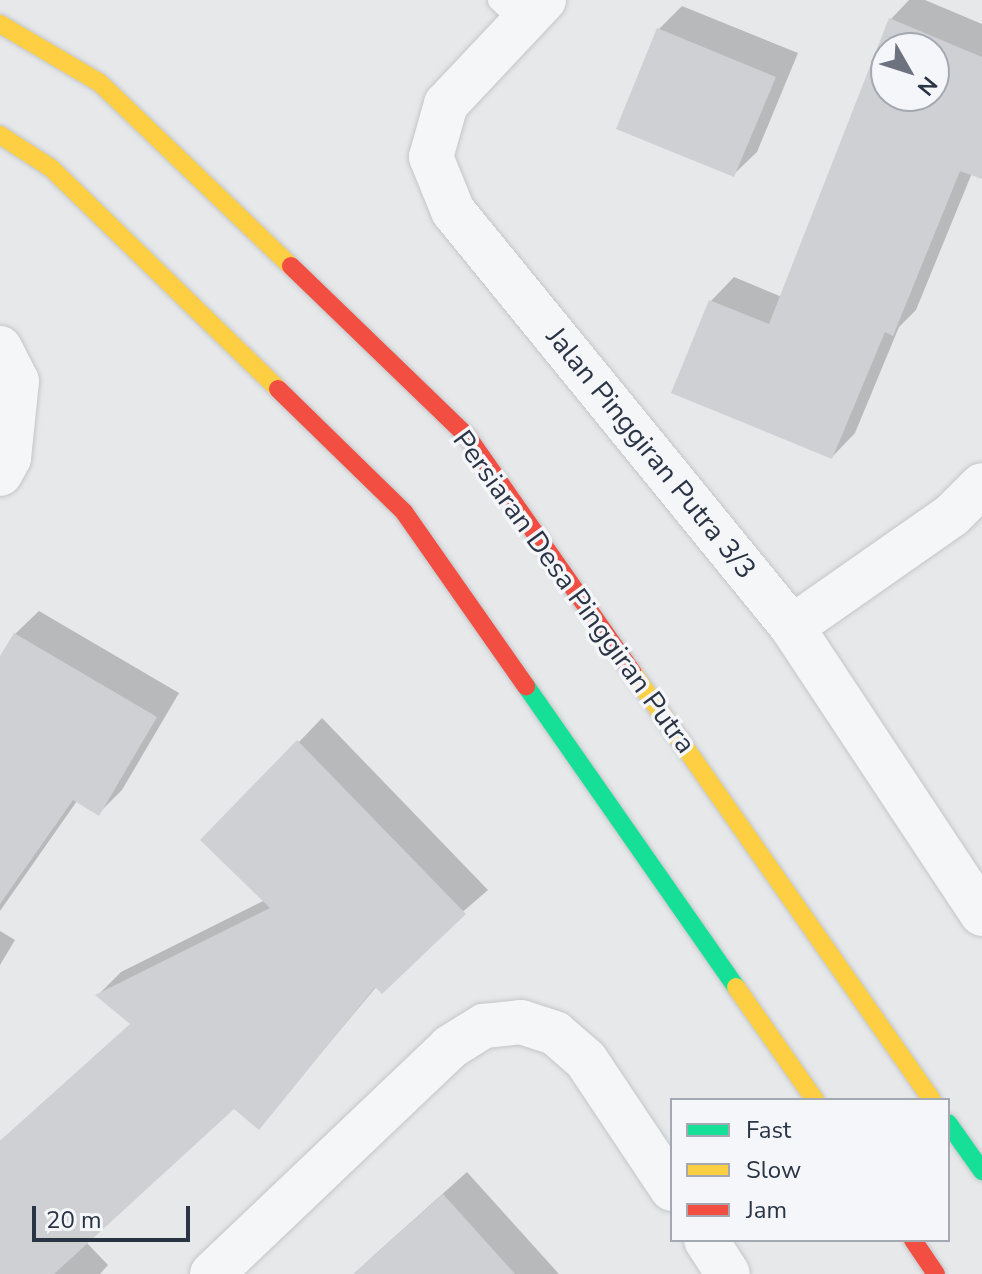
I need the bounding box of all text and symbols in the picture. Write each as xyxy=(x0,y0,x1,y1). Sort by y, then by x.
north arrow xyxy=(870,32,950,112)
text: N xyxy=(910,70,944,102)
street label: Jalan Pinggiran Putra 3/3 xyxy=(539,320,763,586)
street label: Persiaran Desa Pinggiran Putra xyxy=(446,424,702,760)
legend xyxy=(670,1098,950,1242)
text: Fast xyxy=(746,1114,791,1146)
text: Slow xyxy=(746,1154,801,1186)
scale bar xyxy=(36,1190,194,1240)
text: Jam xyxy=(746,1194,787,1226)
text: 20 m xyxy=(46,1204,102,1236)

